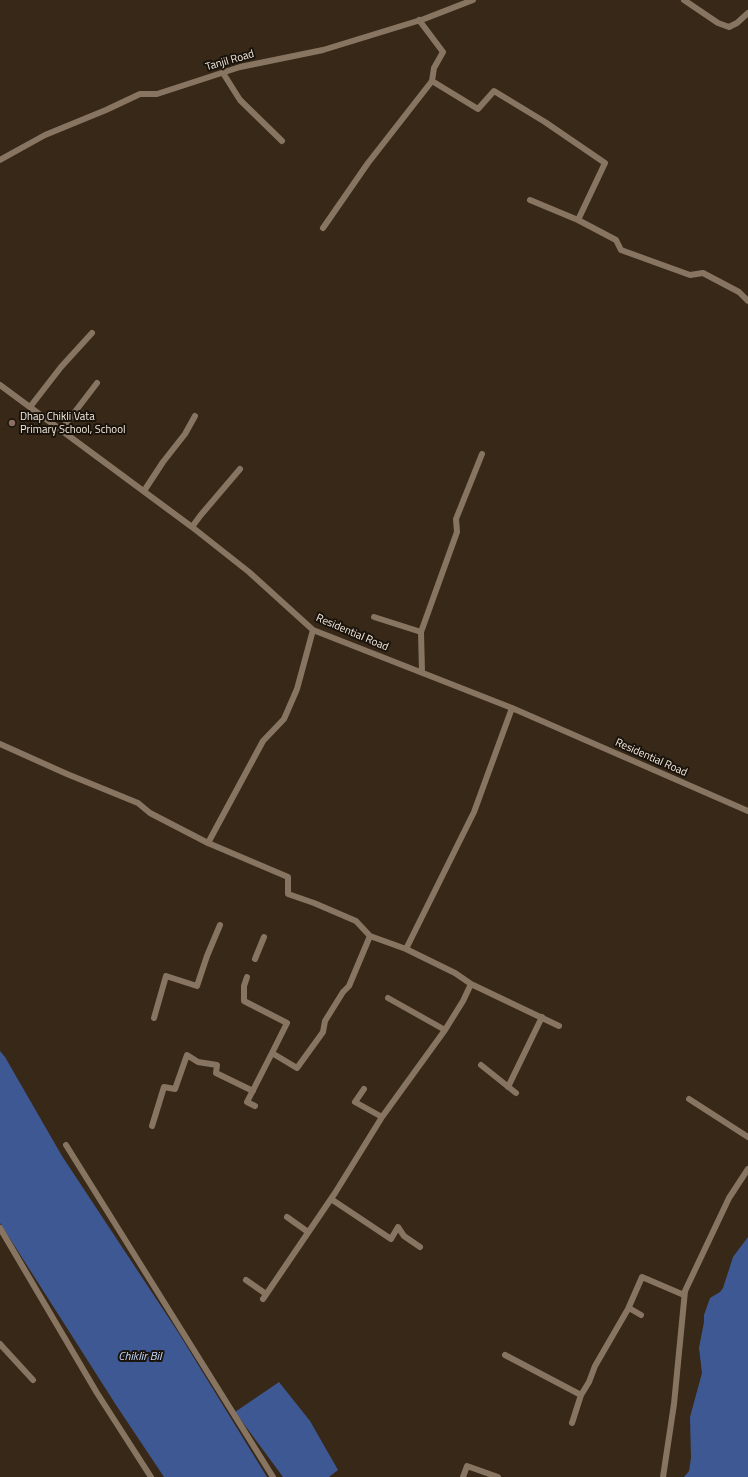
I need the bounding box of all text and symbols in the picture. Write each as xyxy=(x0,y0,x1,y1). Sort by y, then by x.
street label: Tanjil Road xyxy=(204,48,256,74)
place label: Dhap Chikli Vata Primary School, School xyxy=(20,410,126,436)
marker: Dhap Chikli Vata Primary School, School xyxy=(7,418,17,428)
street label: Residential Road xyxy=(314,612,390,654)
street label: Residential Road xyxy=(613,736,689,780)
water label: Chiklir Bil xyxy=(118,1350,162,1364)

